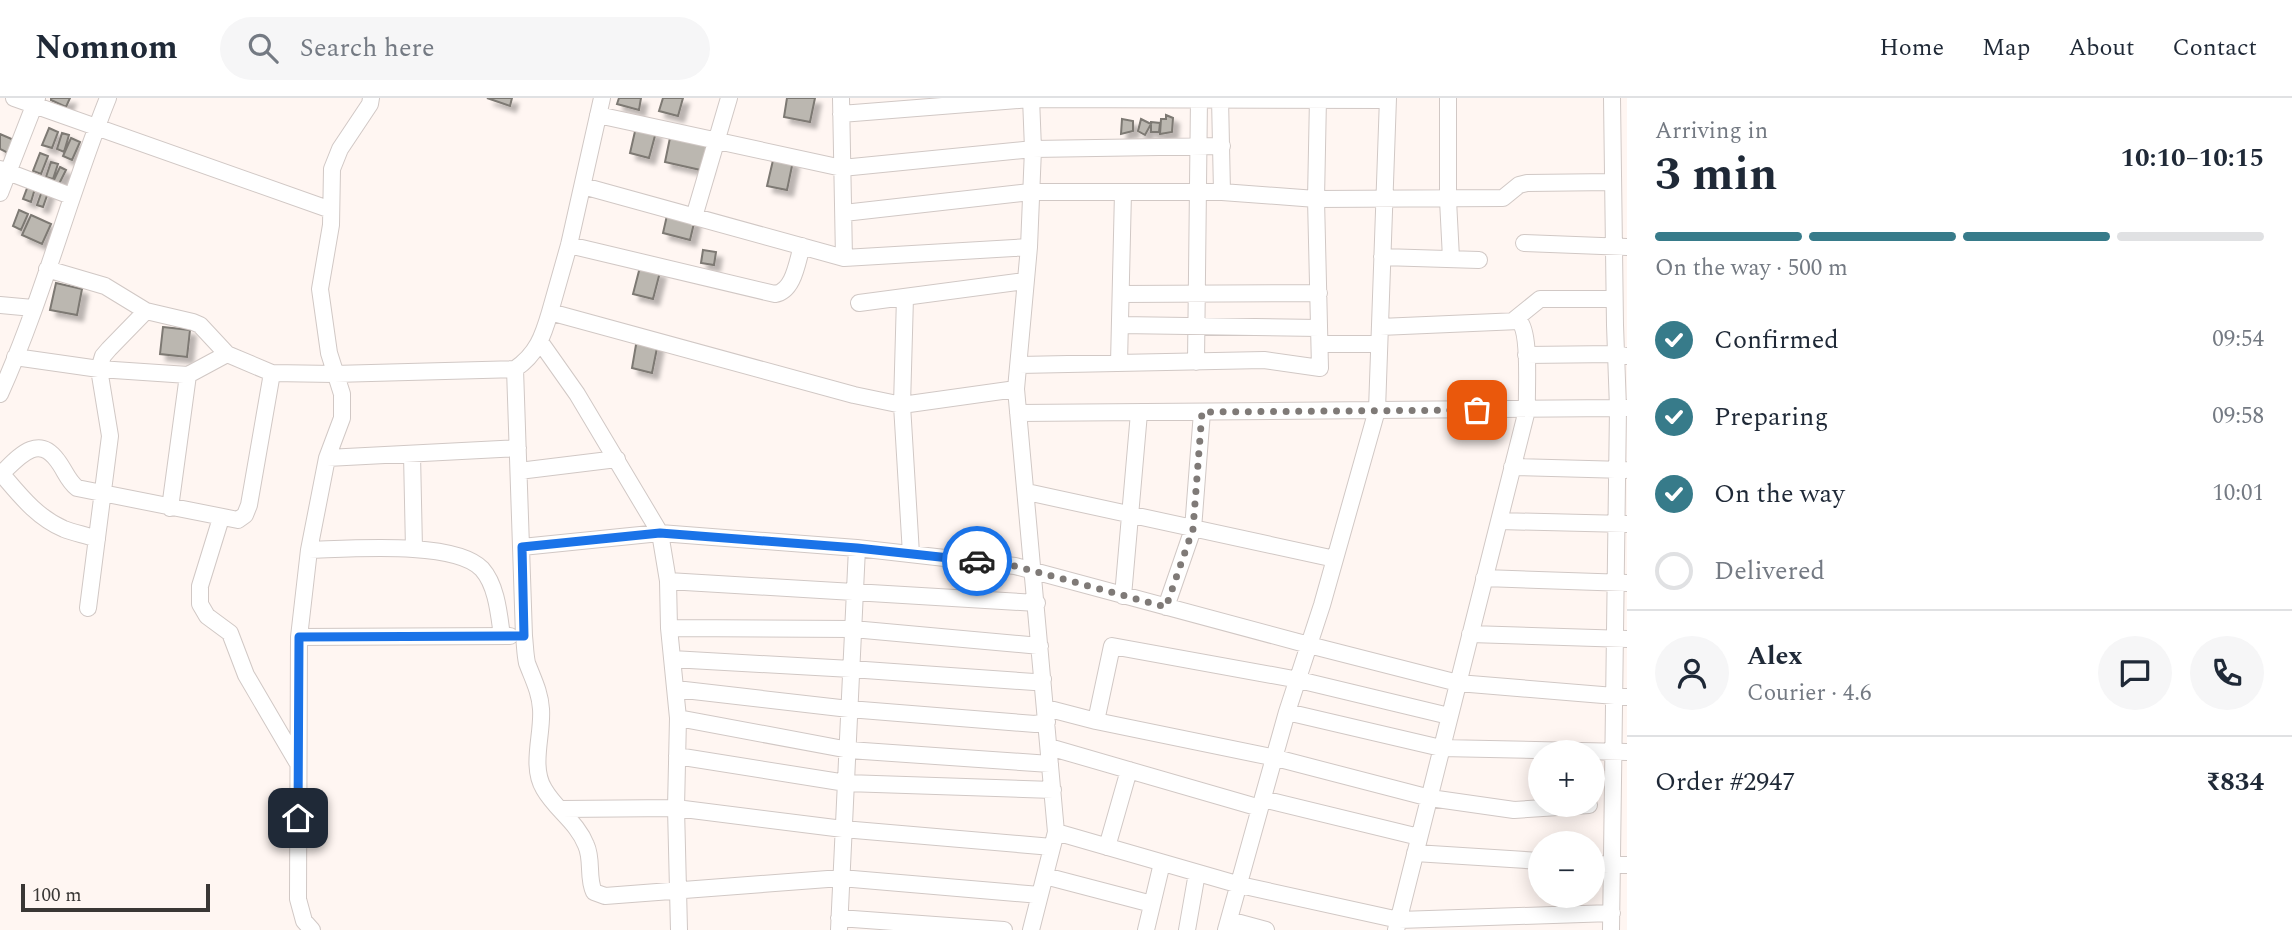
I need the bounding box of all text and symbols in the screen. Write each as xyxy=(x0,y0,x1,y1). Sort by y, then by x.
search box xyxy=(220,17,710,80)
text: Nomnom xyxy=(35,23,178,73)
text: Search here xyxy=(300,28,435,68)
icon: search xyxy=(244,29,282,67)
text: Home xyxy=(1879,30,1944,66)
text: Map xyxy=(1982,30,2030,66)
text: About xyxy=(2068,30,2134,66)
text: Contact xyxy=(2172,30,2257,66)
text: Arriving in xyxy=(1655,114,1768,149)
text: 10:10–10:15 xyxy=(2120,138,2264,178)
text: 3 min xyxy=(1655,140,1777,210)
text: On the way · 500 m xyxy=(1655,251,1848,286)
text: Confirmed xyxy=(1714,320,1839,360)
icon: check xyxy=(1655,321,1693,359)
text: 09:54 xyxy=(2212,322,2264,357)
pin xyxy=(1447,380,1507,440)
icon: bag xyxy=(1458,391,1496,429)
text: Preparing xyxy=(1714,397,1828,437)
icon: check xyxy=(1655,398,1693,436)
text: 09:58 xyxy=(2212,399,2264,434)
text: On the way xyxy=(1714,474,1845,514)
icon: check xyxy=(1655,475,1693,513)
text: 10:01 xyxy=(2212,476,2264,511)
courier xyxy=(942,526,1012,596)
icon: car xyxy=(958,542,996,580)
text: Delivered xyxy=(1714,551,1825,591)
button: person xyxy=(1655,636,1729,710)
text: Alex xyxy=(1747,636,1802,676)
button: chat xyxy=(2098,636,2172,710)
button: phone xyxy=(2190,636,2264,710)
text: Courier · 4.6 xyxy=(1747,676,1872,711)
map controls xyxy=(1528,740,1605,908)
button: + xyxy=(1528,740,1605,817)
text: Order #2947 xyxy=(1655,762,1795,802)
text: ₹834 xyxy=(2206,762,2264,802)
pin xyxy=(268,788,328,848)
icon: home xyxy=(279,799,317,837)
button: − xyxy=(1528,831,1605,908)
scale bar xyxy=(21,881,210,913)
text: 100 m xyxy=(32,881,82,910)

